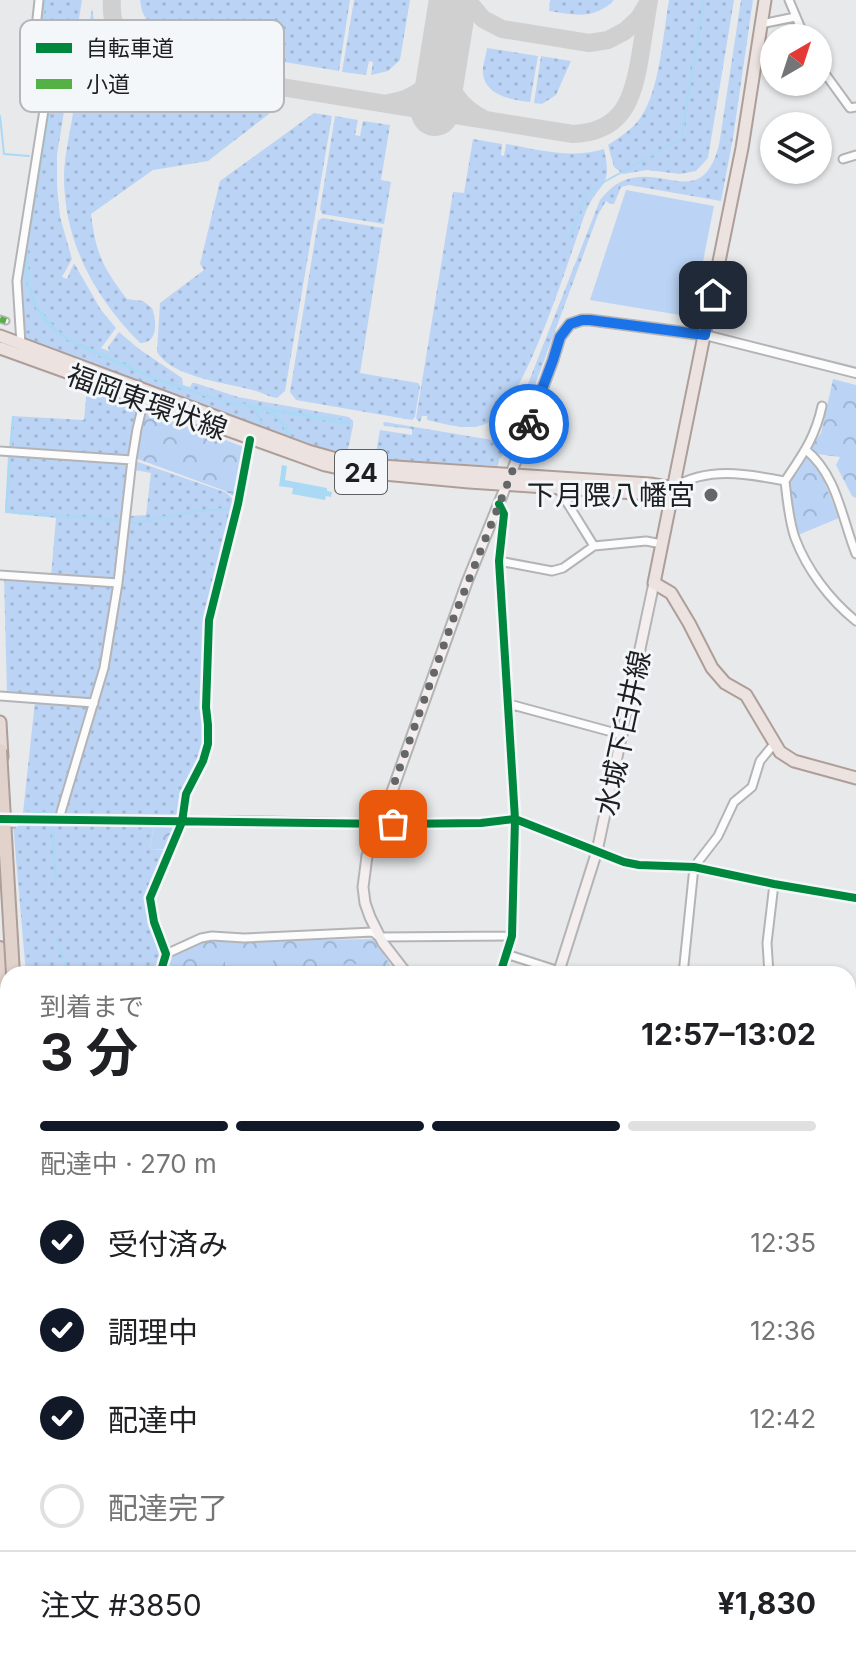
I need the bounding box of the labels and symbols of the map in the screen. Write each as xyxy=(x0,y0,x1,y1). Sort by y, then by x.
legend xyxy=(20,20,284,112)
north arrow xyxy=(760,24,832,96)
text: 自転車道 xyxy=(86,35,174,61)
text: 小道 xyxy=(86,71,130,97)
pin xyxy=(679,261,747,329)
street label: 福岡東環状線 xyxy=(62,357,232,447)
courier xyxy=(489,384,569,464)
road number: 24 xyxy=(335,450,387,494)
place label: 下月隈八幡宮 xyxy=(527,478,695,512)
marker: 下月隈八幡宮 xyxy=(702,486,720,504)
street label: 水城下臼井線 xyxy=(589,647,657,819)
pin xyxy=(359,790,427,858)

